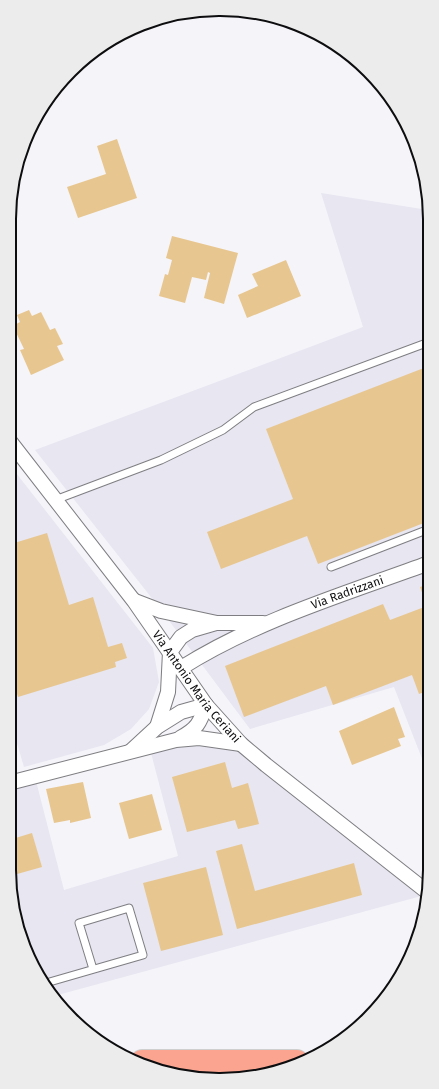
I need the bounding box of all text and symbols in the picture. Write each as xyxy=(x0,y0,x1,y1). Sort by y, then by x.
street label: Via Radrizzani xyxy=(309,573,385,612)
street label: Via Antonio Maria Ceriani xyxy=(150,628,243,746)

